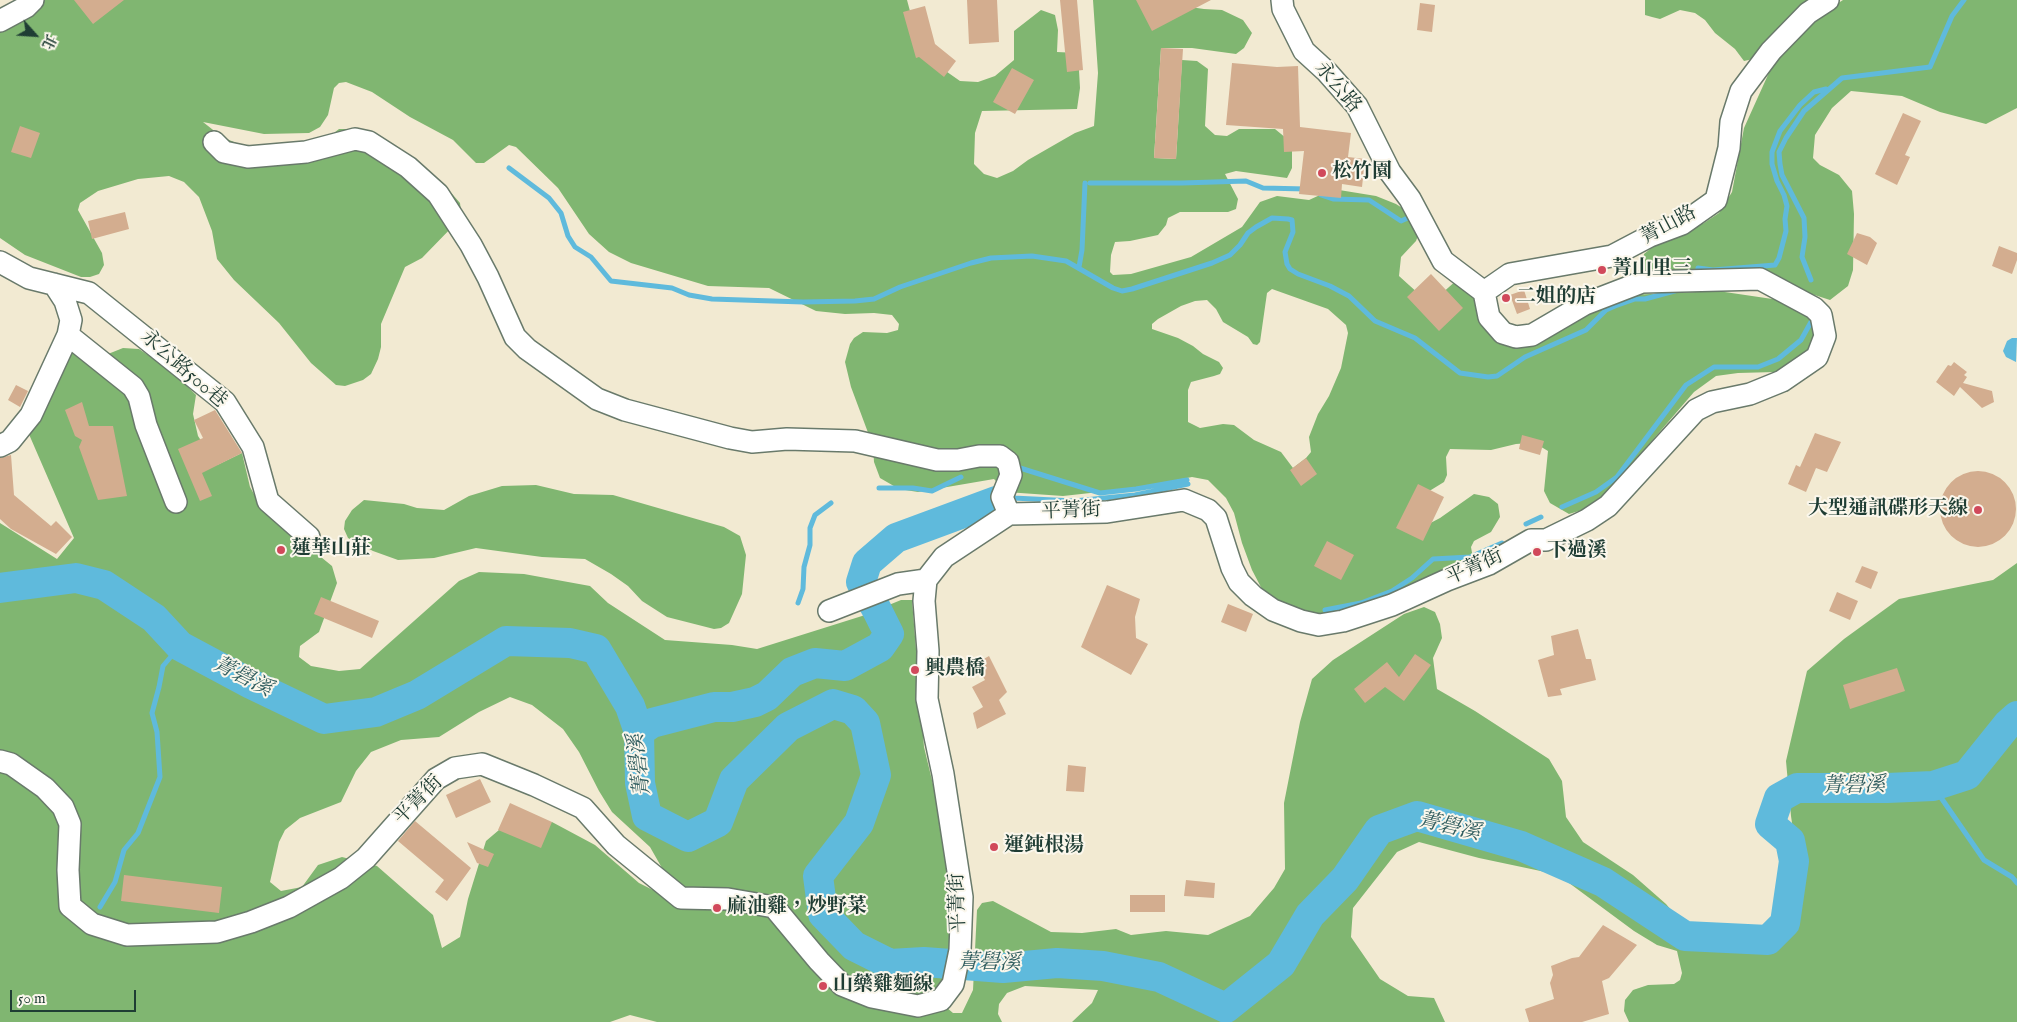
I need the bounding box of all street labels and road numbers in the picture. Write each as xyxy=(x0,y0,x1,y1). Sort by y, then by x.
street label: 永公路 xyxy=(1309,57,1365,119)
street label: 菁山路 xyxy=(1637,201,1701,251)
street label: 永公路500巷 xyxy=(135,326,231,414)
street label: 平菁街 xyxy=(1041,499,1101,525)
street label: 平菁街 xyxy=(1443,545,1507,591)
street label: 平菁街 xyxy=(389,771,449,831)
street label: 平菁街 xyxy=(946,873,972,933)

